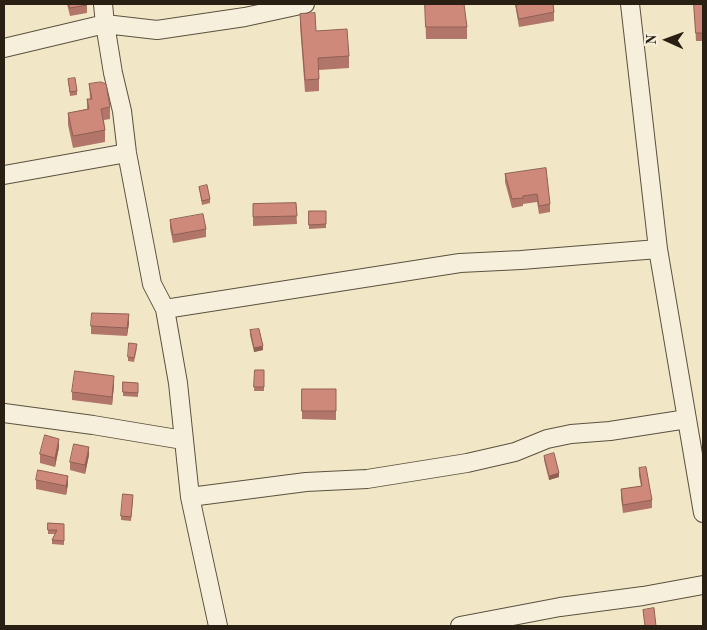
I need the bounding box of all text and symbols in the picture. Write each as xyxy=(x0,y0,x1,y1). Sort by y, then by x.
north arrow xyxy=(642,15,692,65)
text: N xyxy=(645,34,659,45)

